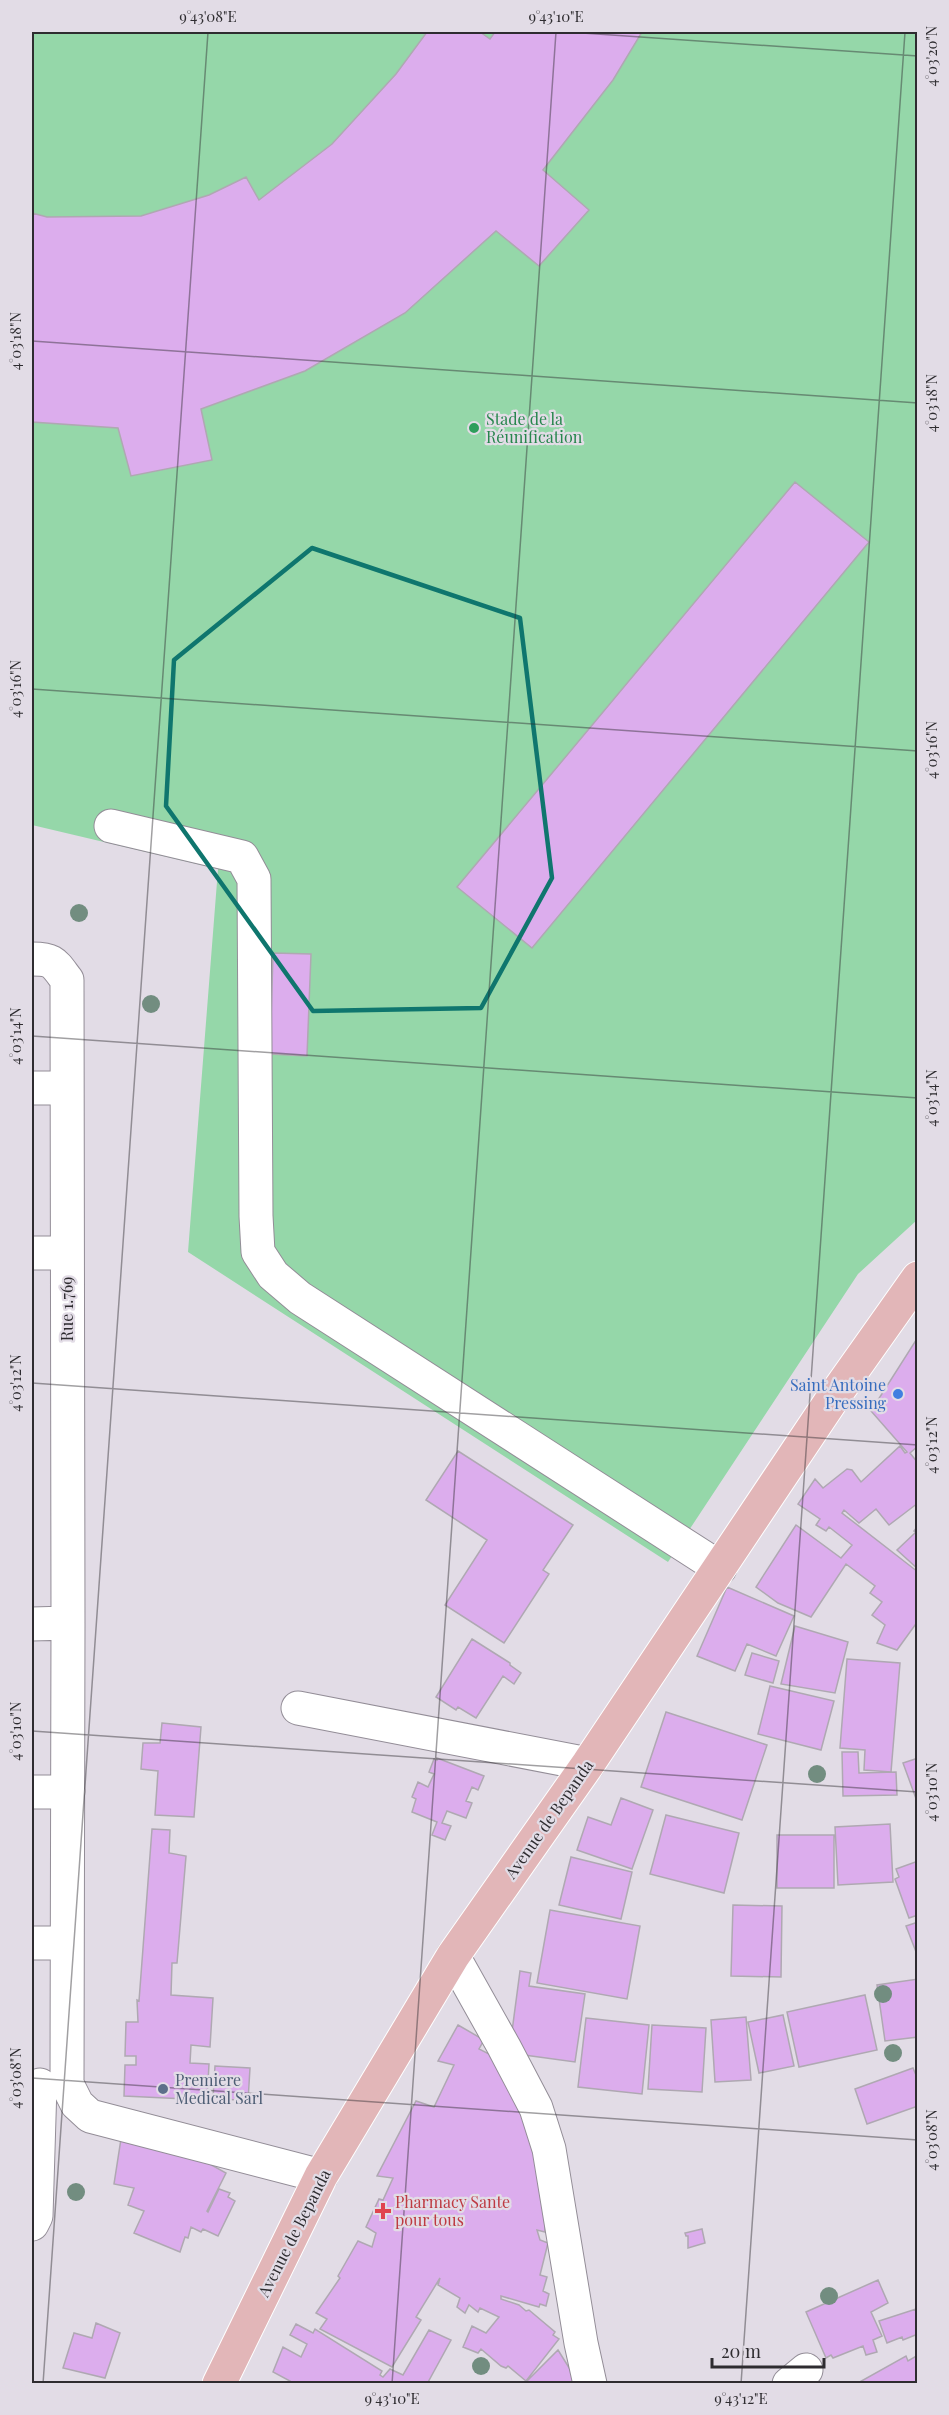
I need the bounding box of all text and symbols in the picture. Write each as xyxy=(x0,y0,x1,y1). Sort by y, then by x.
text: 9°43'08"E xyxy=(179,6,237,26)
text: 9°43'10"E xyxy=(528,6,584,26)
text: 4°03'20"N xyxy=(921,25,941,86)
text: 4°03'18"N xyxy=(5,311,25,370)
text: 4°03'18"N xyxy=(921,373,941,432)
place label: Stade de la Réunification xyxy=(486,408,583,447)
marker: Stade de la Réunification xyxy=(467,421,481,435)
text: 4°03'16"N xyxy=(5,660,25,718)
text: 4°03'16"N xyxy=(921,721,941,779)
text: 4°03'14"N xyxy=(5,1007,25,1065)
text: 4°03'14"N xyxy=(921,1069,941,1127)
street label: Rue 1.769 xyxy=(56,1277,77,1341)
text: 4°03'12"N xyxy=(5,1354,25,1412)
place label: Saint Antoine Pressing xyxy=(790,1374,887,1413)
marker: Saint Antoine Pressing xyxy=(891,1387,905,1401)
text: 4°03'12"N xyxy=(921,1416,941,1474)
text: 4°03'10"N xyxy=(5,1701,25,1761)
street label: Avenue de Bepanda xyxy=(499,1755,597,1883)
text: 4°03'10"N xyxy=(921,1762,941,1822)
text: 4°03'08"N xyxy=(5,2047,25,2109)
place label: Premiere Medical Sarl xyxy=(175,2069,263,2108)
marker: Premiere Medical Sarl xyxy=(156,2082,170,2096)
text: 4°03'08"N xyxy=(921,2109,941,2171)
street label: Avenue de Bepanda xyxy=(252,2165,335,2301)
place label: Pharmacy Sante pour tous xyxy=(395,2191,510,2230)
marker: Pharmacy Sante pour tous xyxy=(376,2204,390,2218)
scale bar xyxy=(712,2331,824,2369)
text: 20 m xyxy=(721,2339,761,2363)
text: 9°43'10"E xyxy=(364,2388,420,2408)
text: 9°43'12"E xyxy=(714,2388,768,2408)

